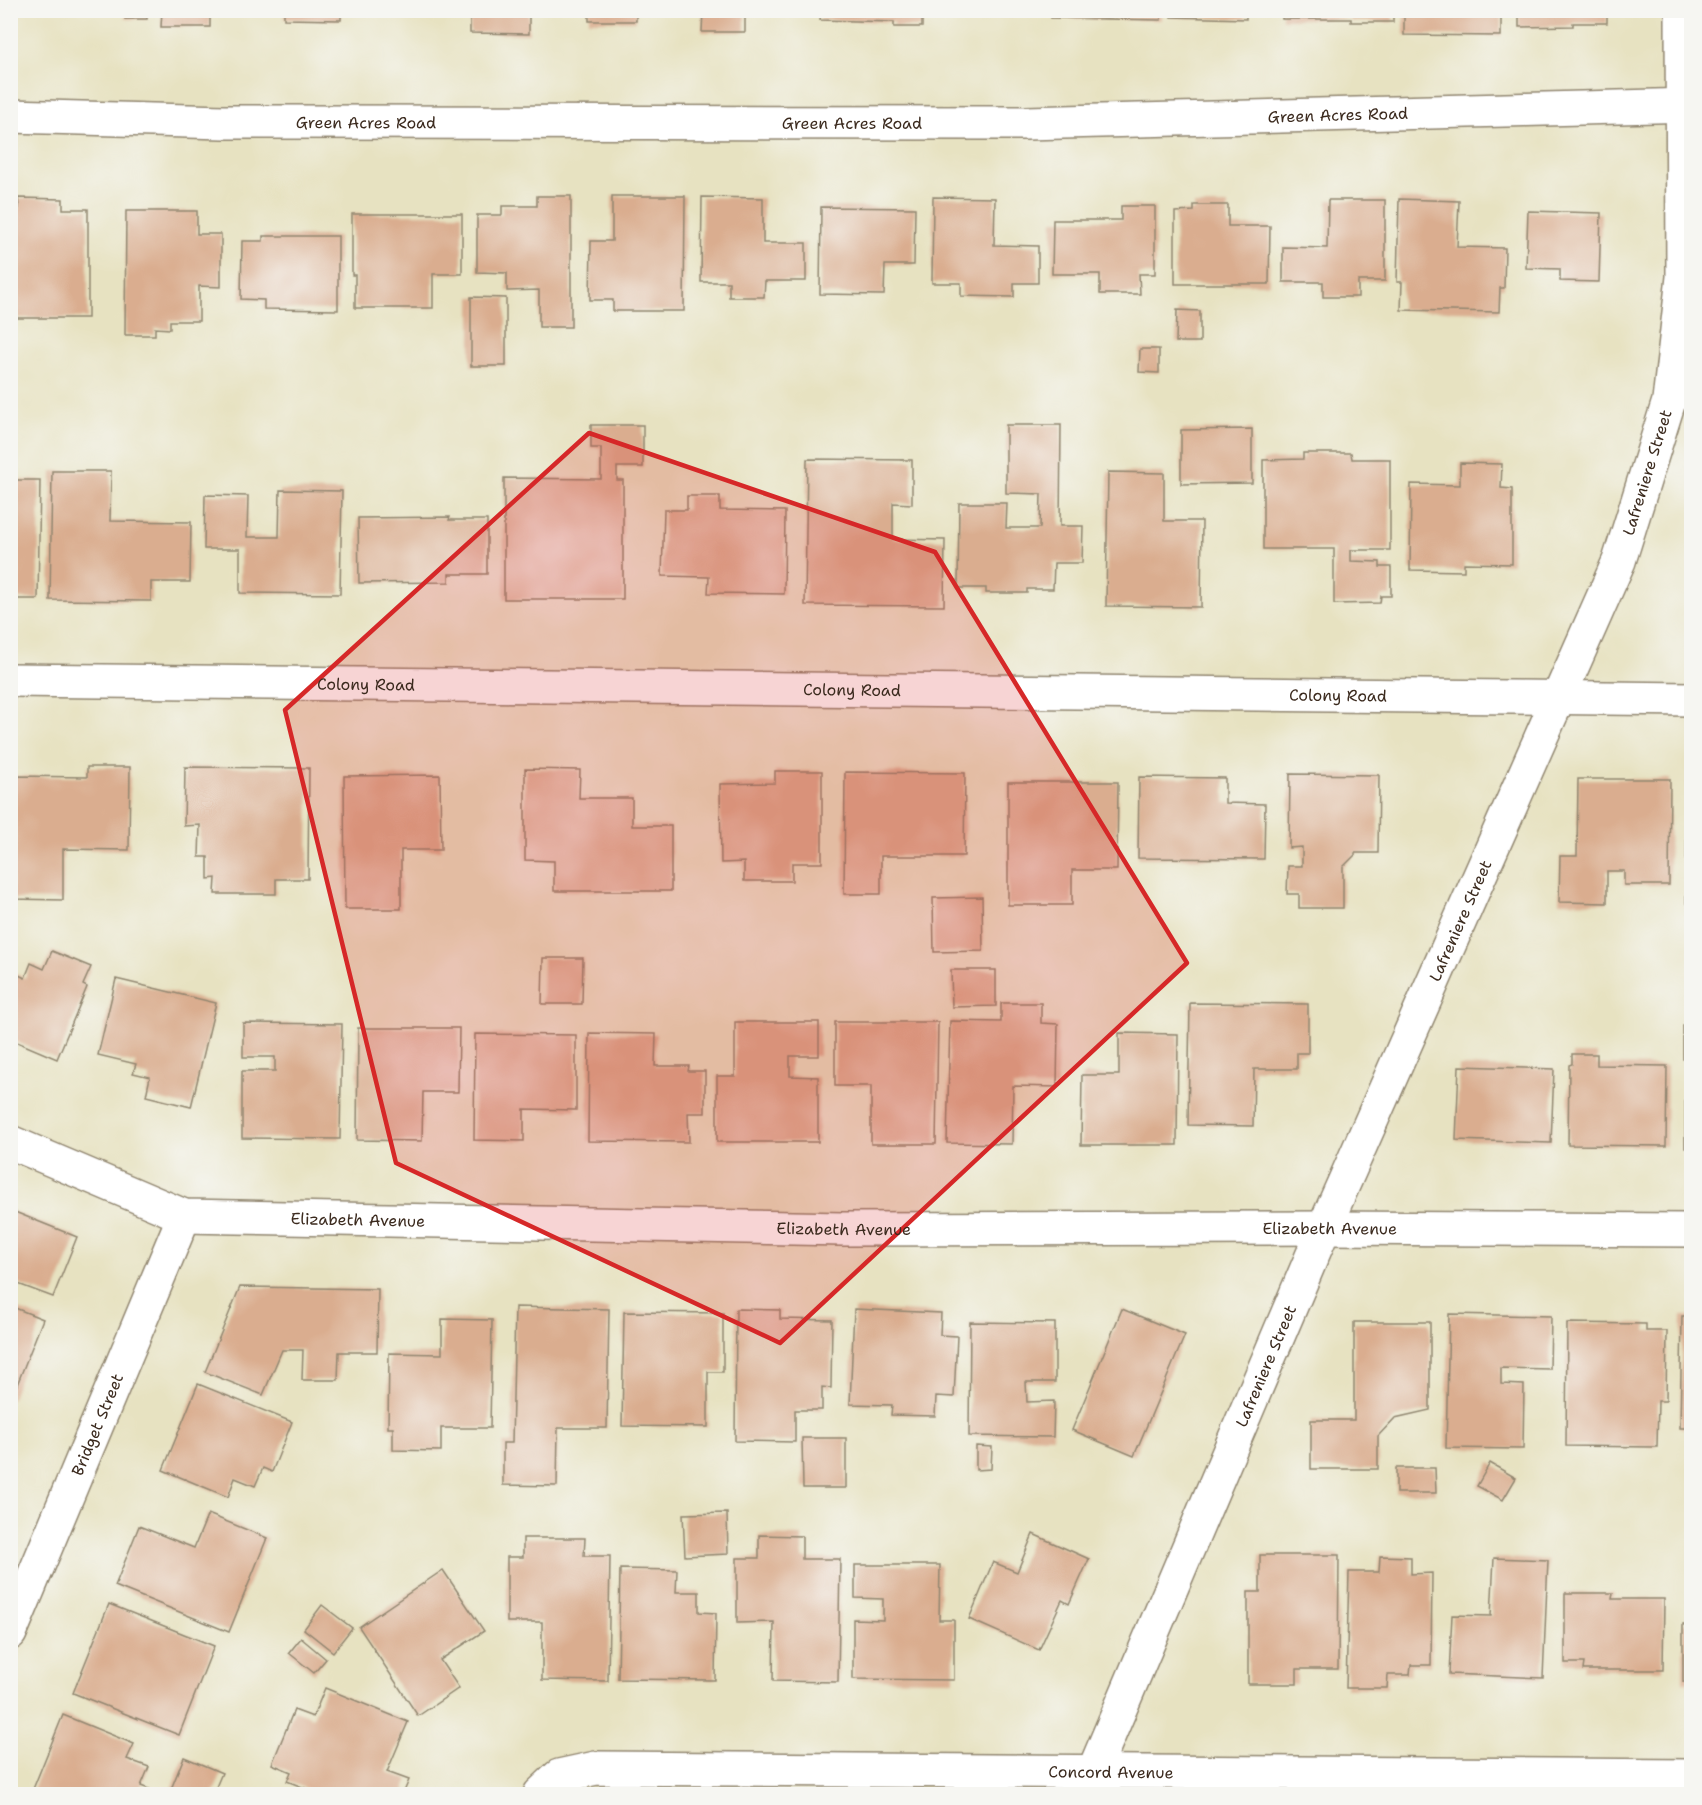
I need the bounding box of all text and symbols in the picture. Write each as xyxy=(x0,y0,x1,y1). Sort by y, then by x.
street label: Green Acres Road xyxy=(1267,103,1408,127)
street label: Green Acres Road xyxy=(296,112,436,133)
street label: Green Acres Road xyxy=(782,113,922,134)
street label: Lafreniere Street xyxy=(1618,407,1677,538)
street label: Colony Road xyxy=(317,673,415,696)
street label: Colony Road xyxy=(803,679,901,701)
street label: Colony Road xyxy=(1289,684,1387,707)
street label: Lafreniere Street xyxy=(1424,857,1496,985)
street label: Elizabeth Avenue xyxy=(290,1208,425,1232)
street label: Elizabeth Avenue xyxy=(776,1218,911,1240)
street label: Elizabeth Avenue xyxy=(1262,1218,1397,1239)
street label: Lafreniere Street xyxy=(1231,1302,1301,1430)
street label: Bridget Street xyxy=(67,1370,128,1479)
street label: Concord Avenue xyxy=(1048,1761,1174,1783)

